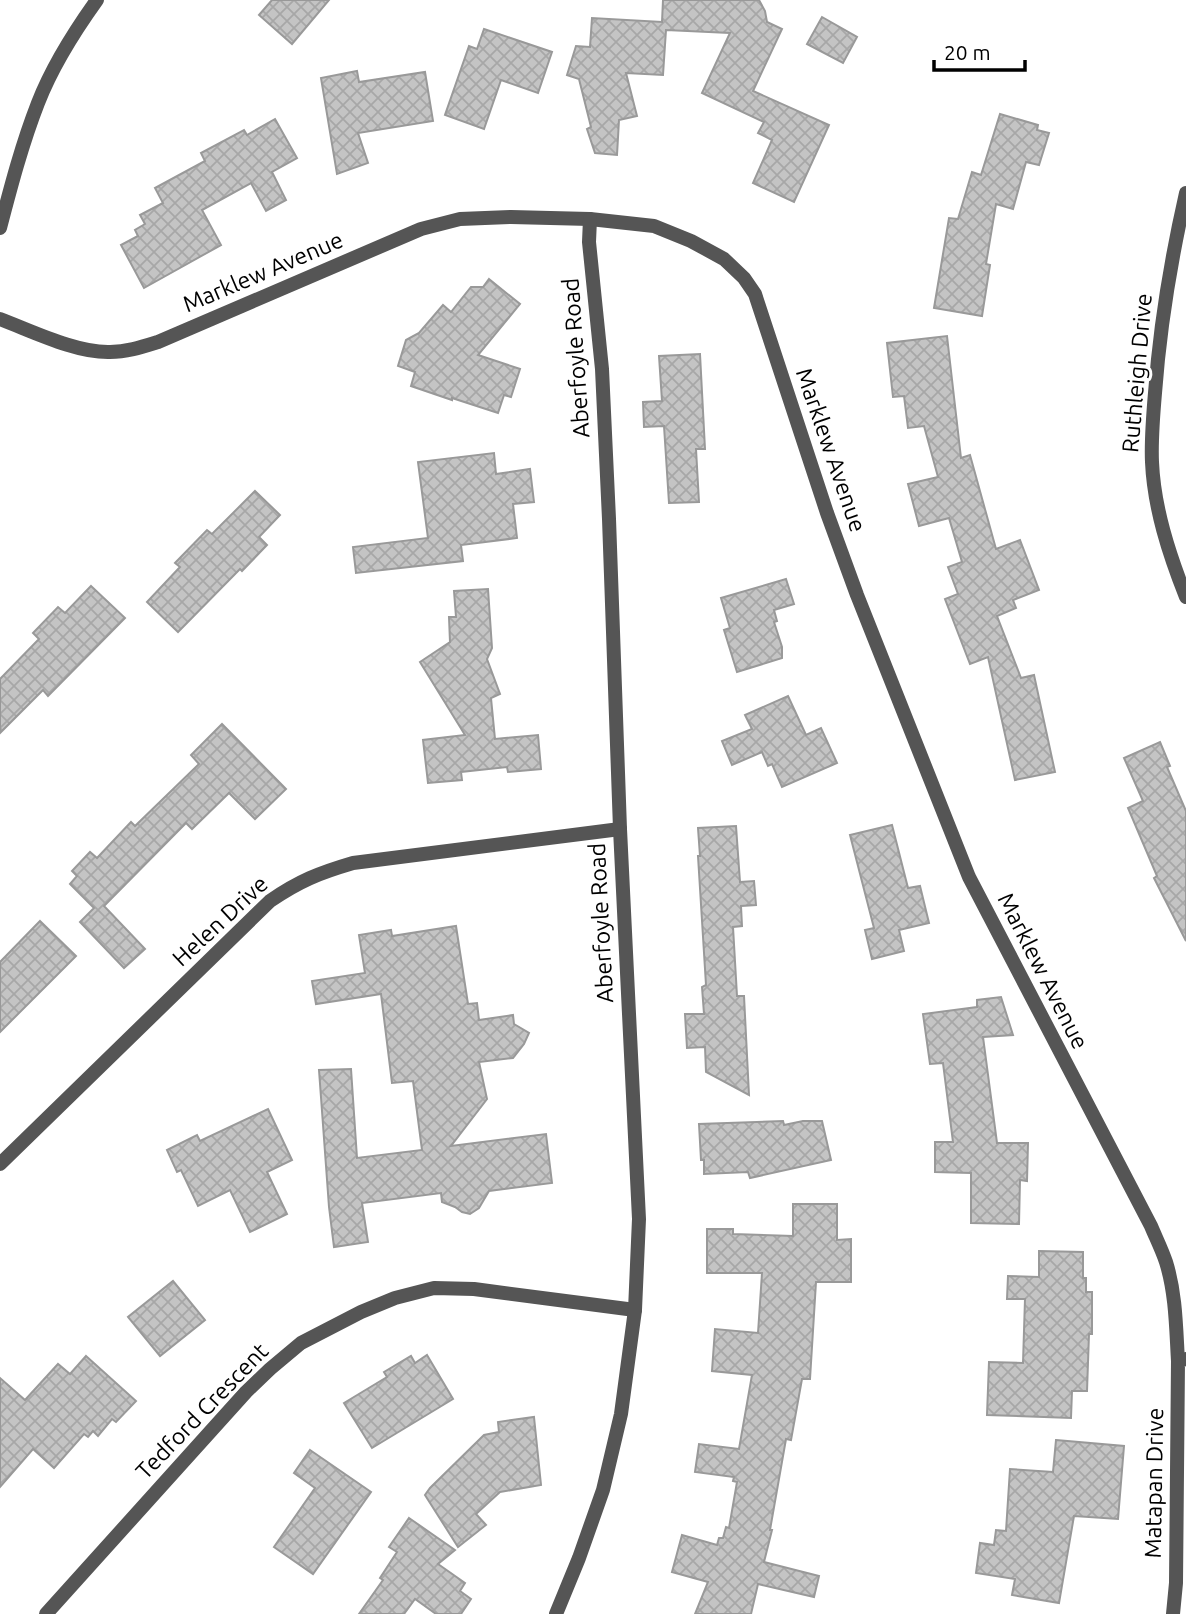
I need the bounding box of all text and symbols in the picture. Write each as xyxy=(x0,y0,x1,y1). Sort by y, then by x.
scale bar xyxy=(934,28,1025,72)
text: 20 m xyxy=(944,40,991,64)
street label: Marklew Avenue xyxy=(179,227,347,317)
street label: Aberfoyle Road xyxy=(557,277,594,439)
street label: Ruthleigh Drive xyxy=(1117,292,1156,454)
street label: Marklew Avenue xyxy=(792,365,871,535)
street label: Aberfoyle Road xyxy=(584,842,617,1004)
street label: Helen Drive xyxy=(167,870,272,971)
street label: Marklew Avenue xyxy=(993,889,1094,1053)
street label: Tedford Crescent xyxy=(131,1338,273,1484)
street label: Matapan Drive xyxy=(1140,1407,1167,1559)

